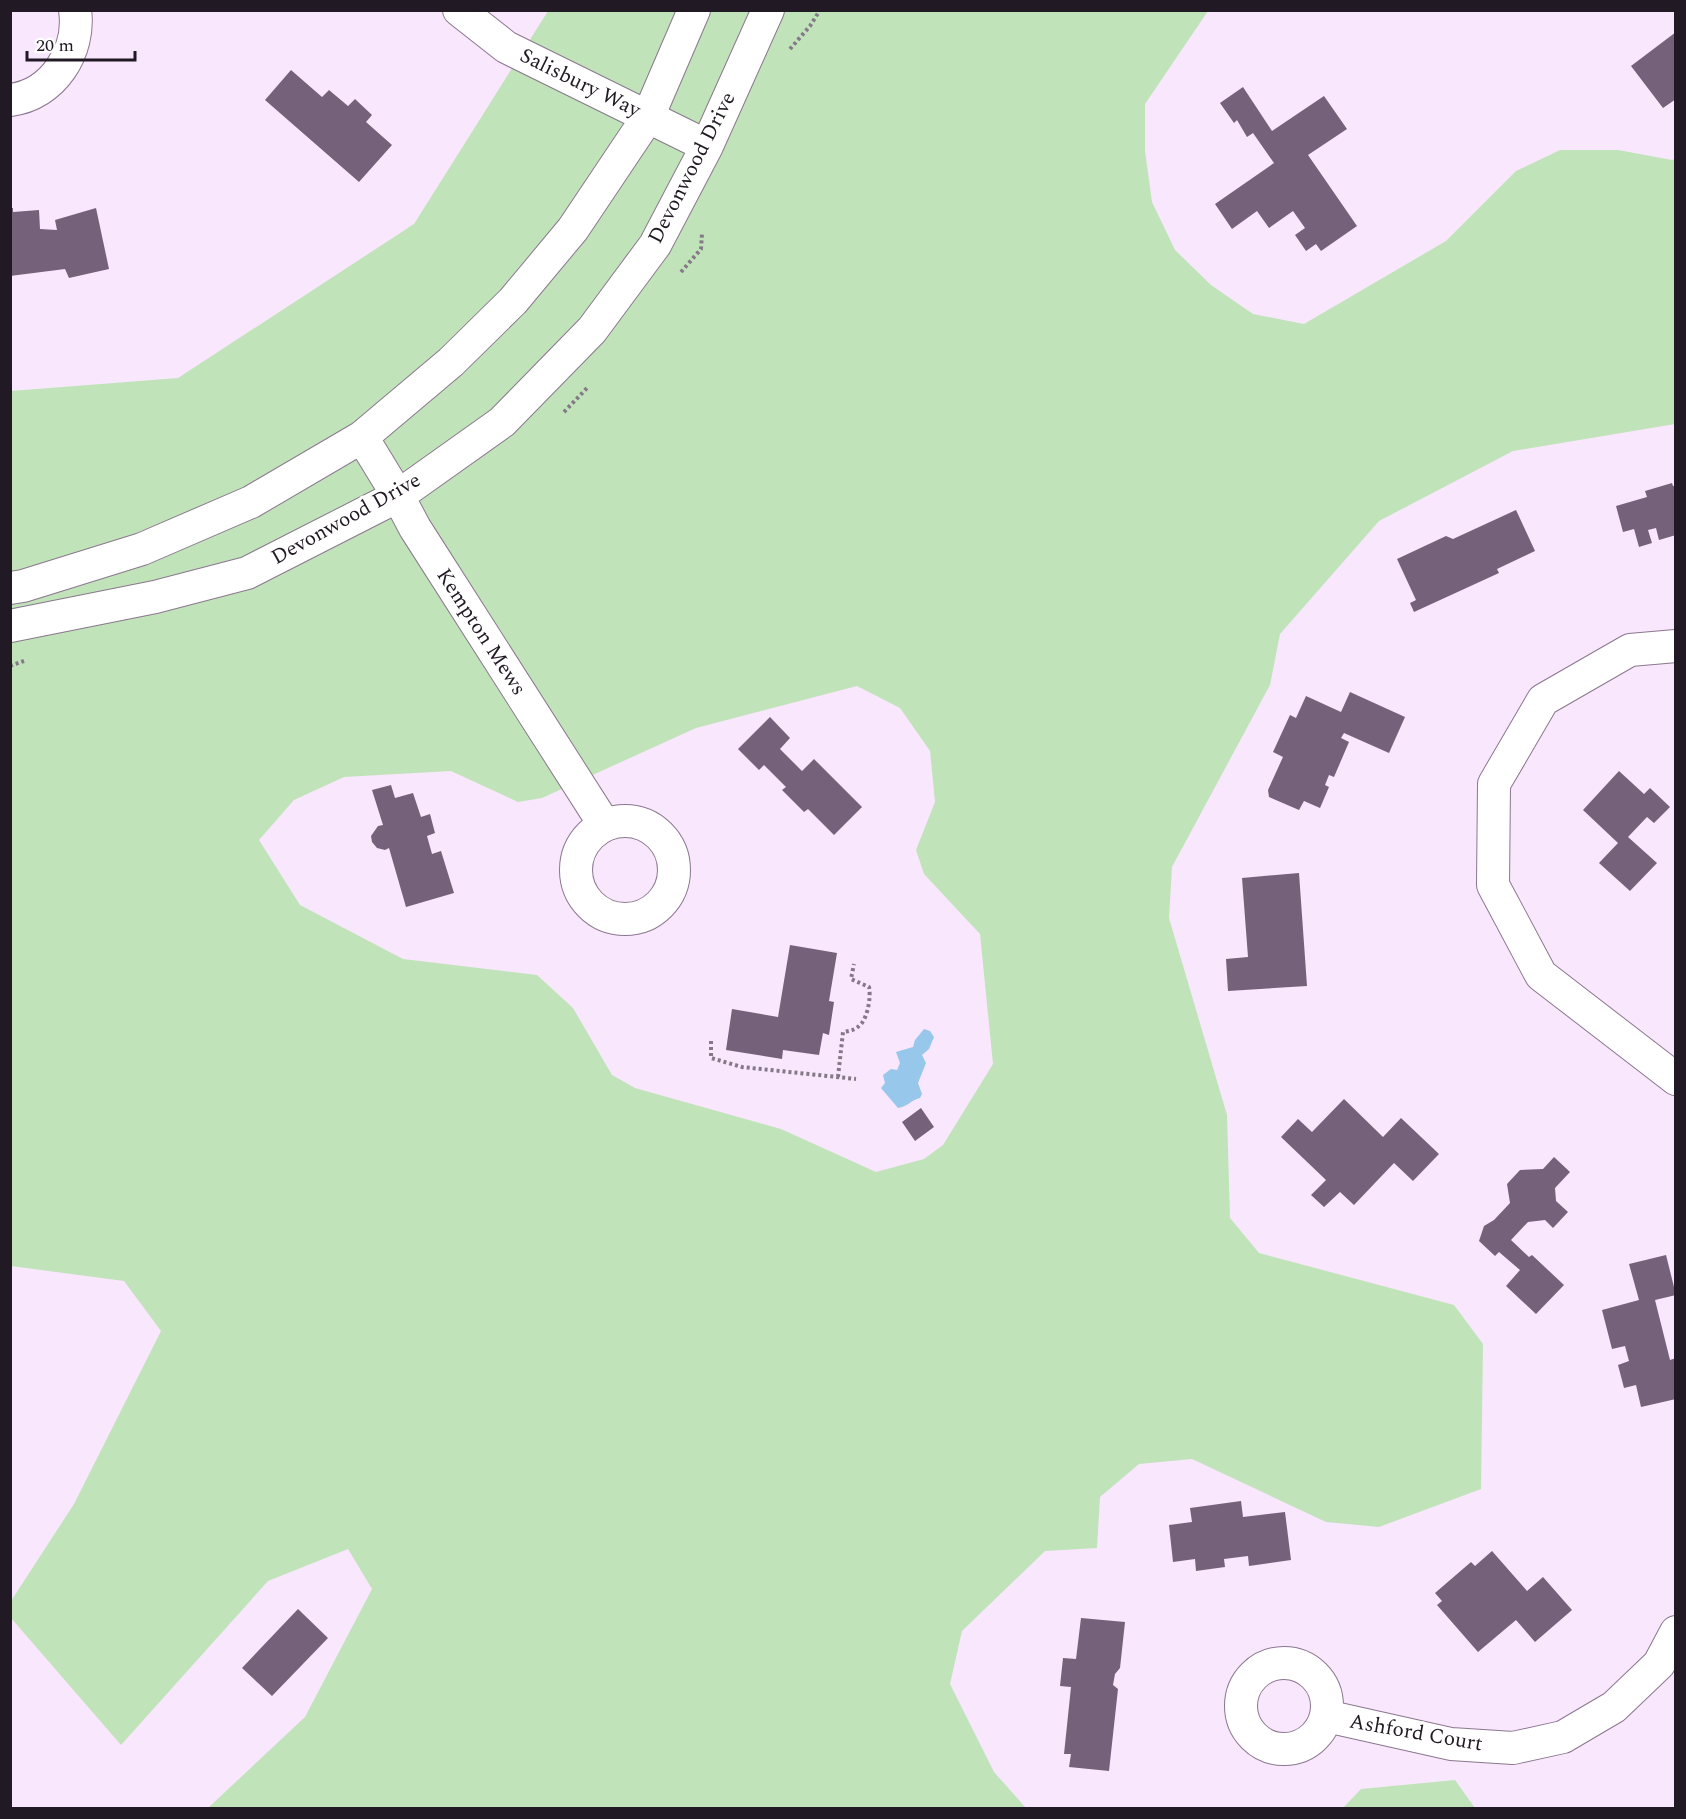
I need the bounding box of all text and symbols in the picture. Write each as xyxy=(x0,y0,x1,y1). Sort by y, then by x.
scale bar xyxy=(27,24,135,62)
text: 20 m xyxy=(36,32,74,59)
street label: Salisbury Way xyxy=(514,40,647,126)
street label: Devonwood Drive xyxy=(640,86,744,250)
street label: Devonwood Drive xyxy=(265,465,427,573)
street label: Kempton Mews xyxy=(428,562,534,702)
street label: Ashford Court xyxy=(1347,1706,1485,1760)

